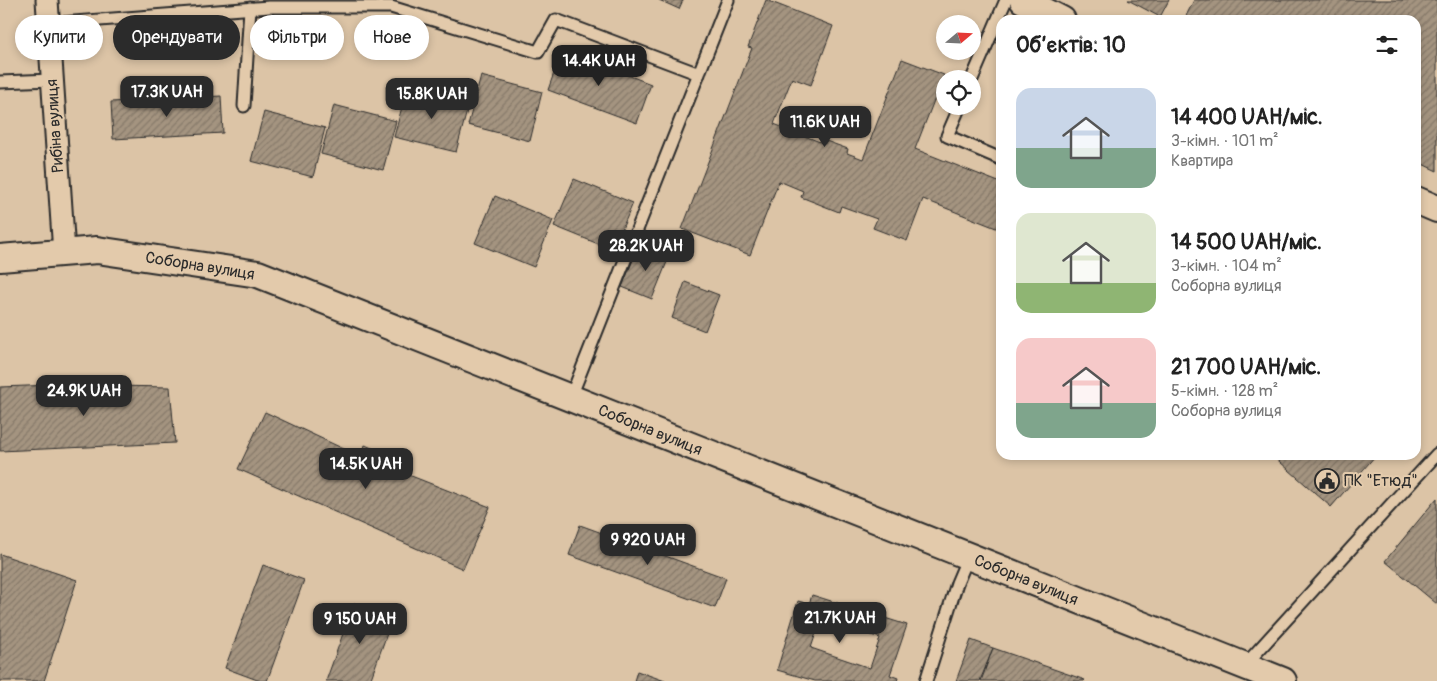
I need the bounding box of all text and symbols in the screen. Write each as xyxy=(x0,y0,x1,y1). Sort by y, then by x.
chip: Купити xyxy=(15,15,103,60)
chip: Орендувати xyxy=(113,15,240,60)
chip: Фільтри xyxy=(250,15,344,60)
chip: Нове xyxy=(354,15,429,60)
north arrow xyxy=(936,15,981,60)
map controls xyxy=(936,15,981,115)
icon: filters xyxy=(1373,31,1401,59)
text: Об’єктів: 10 xyxy=(1016,32,1126,59)
pin: 14.4K UAH xyxy=(542,44,656,87)
text: 14.4K UAH xyxy=(563,51,635,71)
button: locate xyxy=(936,70,981,115)
pin: 17.3K UAH xyxy=(110,76,224,118)
pin: 15.8K UAH xyxy=(375,78,489,120)
street label: Рибіна вулиця xyxy=(42,79,68,173)
text: 17.3K UAH xyxy=(131,82,203,102)
text: 15.8K UAH xyxy=(397,84,467,104)
text: 14 400 UAH/міс. xyxy=(1171,104,1323,131)
pin: 11.6K UAH xyxy=(768,106,882,148)
icon: home xyxy=(1056,108,1116,168)
text: 11.6K UAH xyxy=(790,112,860,132)
text: 3-кімн. · 101 m² xyxy=(1171,131,1279,151)
text: Квартира xyxy=(1171,151,1233,171)
text: 14 500 UAH/міс. xyxy=(1171,229,1322,256)
pin: 28.2K UAH xyxy=(589,230,703,272)
icon: home xyxy=(1056,233,1116,293)
text: 28.2K UAH xyxy=(609,236,683,256)
street label: Соборна вулиця xyxy=(144,247,256,285)
text: 3-кімн. · 104 m² xyxy=(1171,256,1282,276)
text: Соборна вулиця xyxy=(1171,276,1281,296)
text: 21 700 UAH/міс. xyxy=(1171,354,1321,381)
icon: home xyxy=(1056,358,1116,418)
pin: 24.9K UAH xyxy=(27,374,141,417)
text: 24.9K UAH xyxy=(47,381,121,401)
text: 5-кімн. · 128 m² xyxy=(1171,381,1278,401)
street label: Соборна вулиця xyxy=(595,400,705,460)
text: Соборна вулиця xyxy=(1171,401,1281,421)
pin: 14.5K UAH xyxy=(309,448,423,490)
text: 14.5K UAH xyxy=(330,454,402,474)
public building icon: ПК "Етюд" xyxy=(1314,468,1340,494)
place label: ПК "Етюд" xyxy=(1344,471,1418,491)
pin: 9 920 UAH xyxy=(591,524,705,566)
text: 9 920 UAH xyxy=(611,530,685,550)
street label: Соборна вулиця xyxy=(971,550,1081,610)
pin: 9 150 UAH xyxy=(303,602,417,645)
pin: 21.7K UAH xyxy=(783,602,897,644)
text: 21.7K UAH xyxy=(804,608,876,628)
text: 9 150 UAH xyxy=(324,609,396,629)

